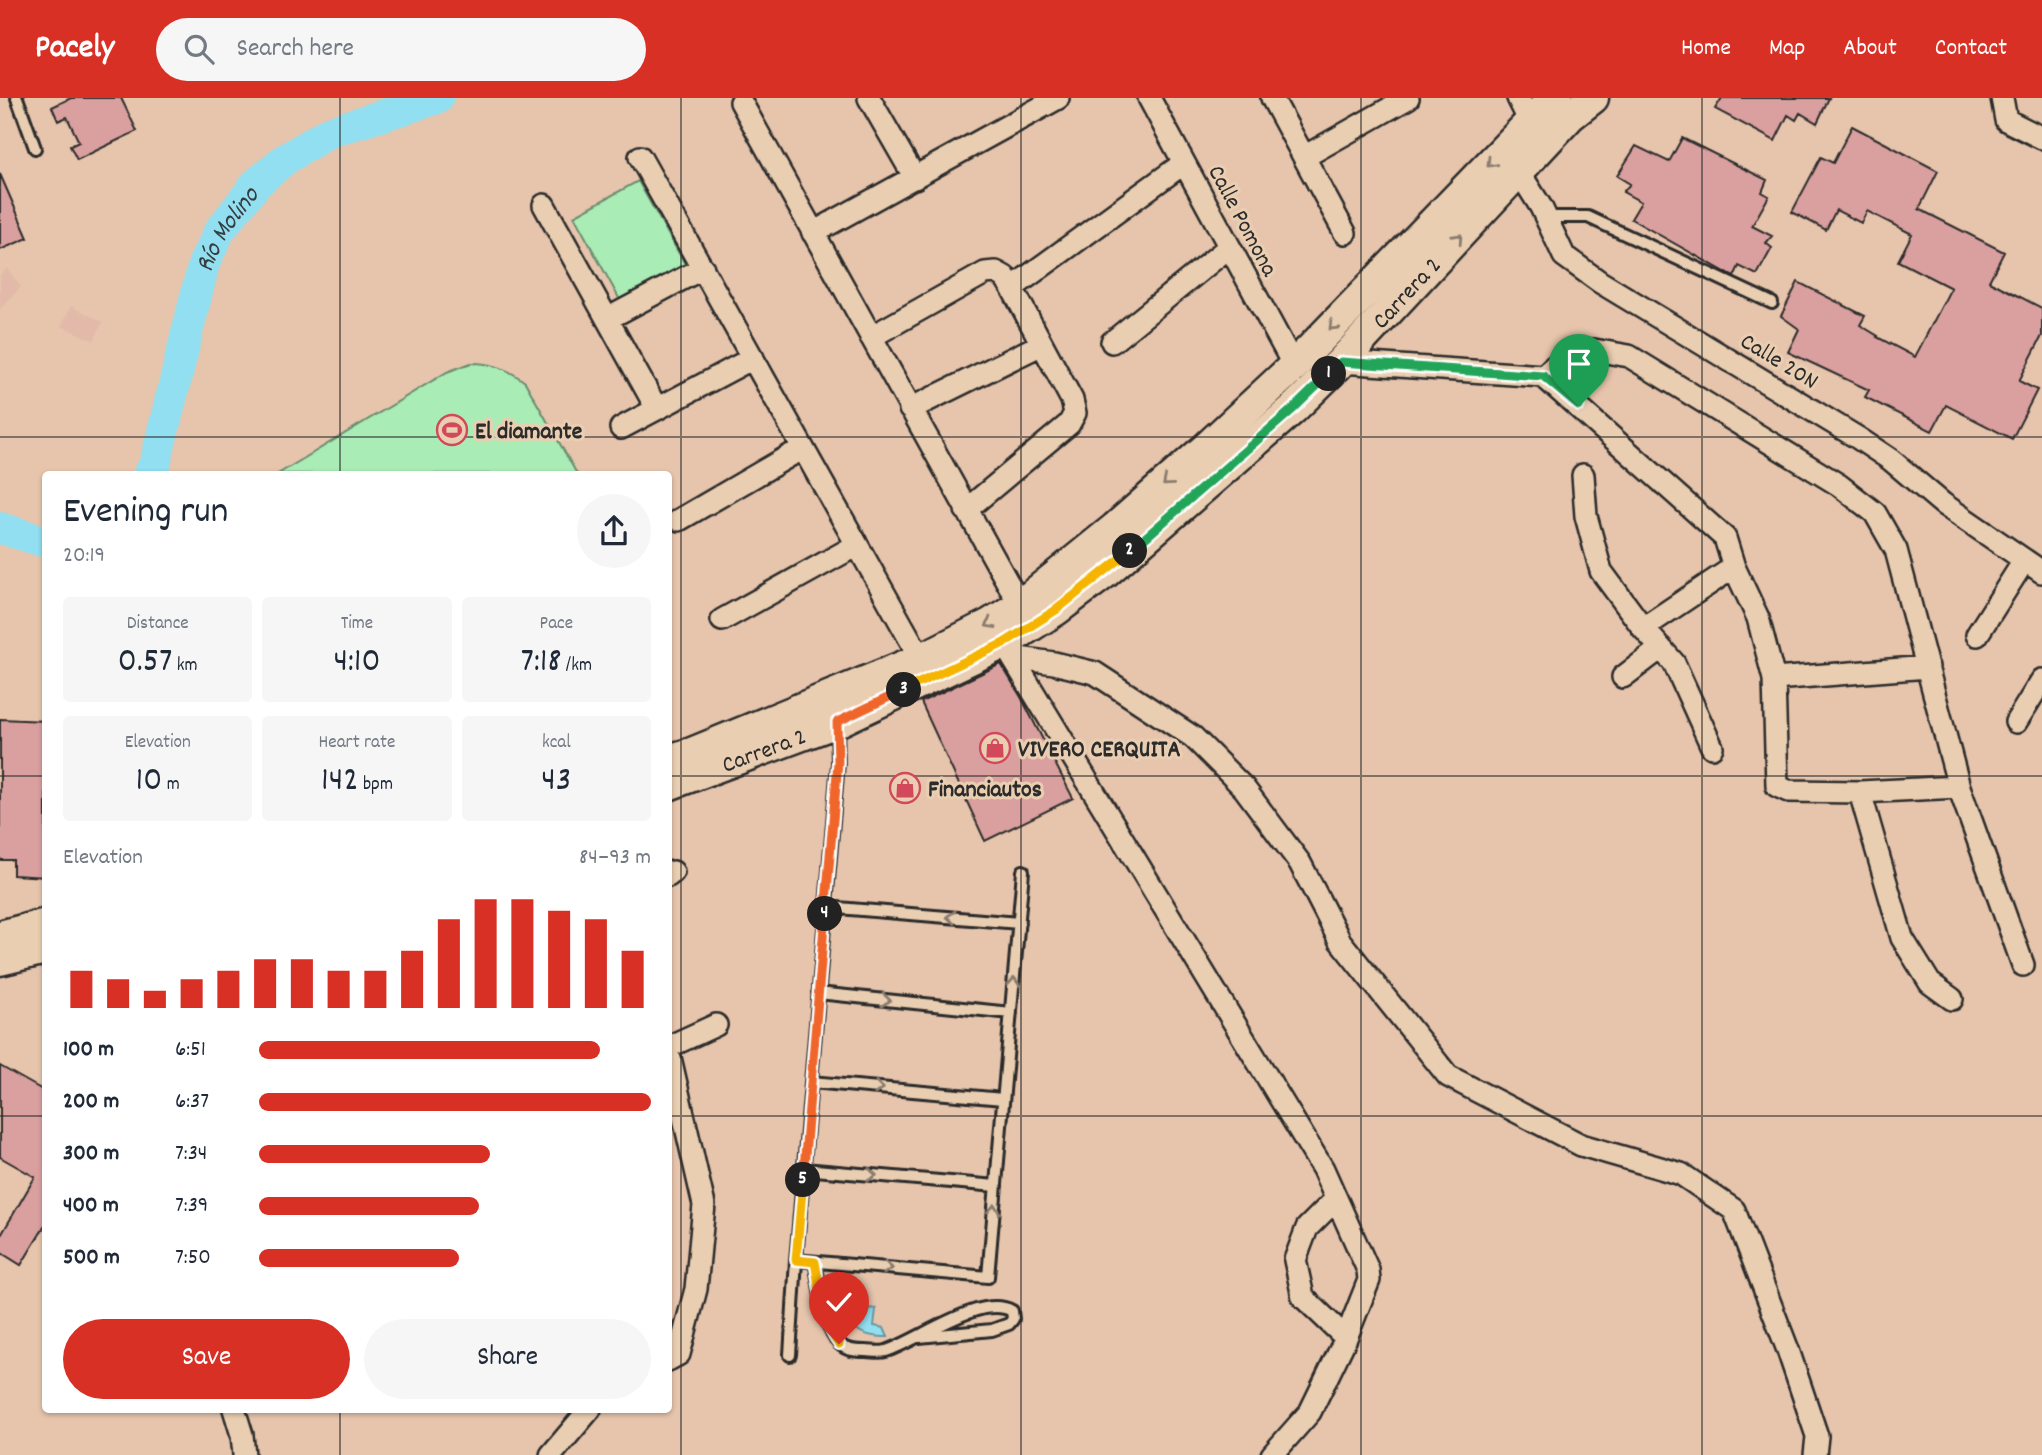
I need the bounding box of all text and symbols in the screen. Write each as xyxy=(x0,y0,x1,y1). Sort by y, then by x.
search box xyxy=(156,18,646,81)
text: Pacely xyxy=(35,26,114,73)
icon: search xyxy=(180,30,218,68)
text: Search here xyxy=(236,31,354,68)
text: Home xyxy=(1681,32,1731,66)
text: Map xyxy=(1769,32,1805,66)
text: About xyxy=(1843,32,1897,66)
text: Contact xyxy=(1935,32,2007,66)
one-way arrow xyxy=(1487,154,1500,167)
street label: Calle Pomona xyxy=(1198,160,1285,284)
water label: Río Molino xyxy=(188,179,270,276)
one-way arrow xyxy=(1449,233,1462,246)
street label: Carrera 2 xyxy=(1366,251,1450,338)
one-way arrow xyxy=(1329,318,1341,330)
street label: Calle 20N xyxy=(1733,326,1824,399)
pin xyxy=(1549,334,1609,406)
icon: arrive xyxy=(1560,345,1598,383)
pin: 1 xyxy=(1312,356,1346,392)
text: 1 xyxy=(1326,360,1331,387)
sports icon: El diamante xyxy=(435,413,469,447)
place label: El diamante xyxy=(475,416,583,450)
one-way arrow xyxy=(1163,474,1176,486)
text: Evening run xyxy=(63,486,228,541)
button: share xyxy=(577,494,651,568)
pin: 2 xyxy=(1112,533,1148,568)
text: 2 xyxy=(1125,537,1134,564)
text: 20:19 xyxy=(63,540,105,573)
text: Distance xyxy=(127,611,189,638)
text: Time xyxy=(341,611,373,638)
text: Pace xyxy=(540,611,573,638)
one-way arrow xyxy=(984,616,997,629)
text: 0.57 xyxy=(118,638,172,688)
text: 4:10 xyxy=(333,638,381,688)
text: 7:18 xyxy=(521,638,561,688)
text: km xyxy=(172,653,198,680)
text: /km xyxy=(561,653,592,680)
pin: 3 xyxy=(886,672,922,708)
text: 3 xyxy=(899,676,908,703)
street label: Carrera 2 xyxy=(718,721,812,783)
text: Elevation xyxy=(125,730,191,757)
text: Heart rate xyxy=(319,730,395,757)
text: kcal xyxy=(542,730,571,757)
shop icon: VIVERO CERQUITA xyxy=(978,731,1012,765)
place label: VIVERO CERQUITA xyxy=(1018,734,1181,768)
text: 10 xyxy=(136,757,162,807)
text: 142 xyxy=(321,757,359,807)
text: 43 xyxy=(541,757,571,807)
shop icon: Financiautos xyxy=(888,771,922,805)
text: m xyxy=(162,772,180,799)
text: bpm xyxy=(359,772,393,799)
place label: Financiautos xyxy=(928,774,1042,808)
text: Elevation xyxy=(63,842,143,875)
text: 84–93 m xyxy=(579,842,651,875)
pin: 4 xyxy=(808,896,842,932)
text: 4 xyxy=(821,900,828,927)
one-way arrow xyxy=(945,910,956,925)
one-way arrow xyxy=(1006,976,1021,988)
one-way arrow xyxy=(881,992,892,1007)
text: 100 m xyxy=(63,1034,114,1067)
text: 6:51 xyxy=(175,1034,206,1067)
one-way arrow xyxy=(874,1080,885,1095)
text: 200 m xyxy=(63,1086,119,1119)
text: 6:37 xyxy=(175,1086,209,1119)
text: 300 m xyxy=(63,1138,119,1171)
text: 7:34 xyxy=(175,1138,207,1171)
pin: 5 xyxy=(786,1162,820,1198)
text: 5 xyxy=(798,1166,807,1193)
one-way arrow xyxy=(866,1167,877,1182)
text: 400 m xyxy=(63,1190,119,1223)
text: 7:39 xyxy=(175,1190,208,1223)
one-way arrow xyxy=(986,1203,1001,1214)
text: 500 m xyxy=(63,1242,120,1275)
text: 7:50 xyxy=(175,1242,211,1275)
one-way arrow xyxy=(883,1260,894,1275)
pin xyxy=(809,1272,869,1344)
icon: check xyxy=(820,1283,858,1321)
button: Save xyxy=(63,1319,350,1399)
button: Share xyxy=(364,1319,651,1399)

